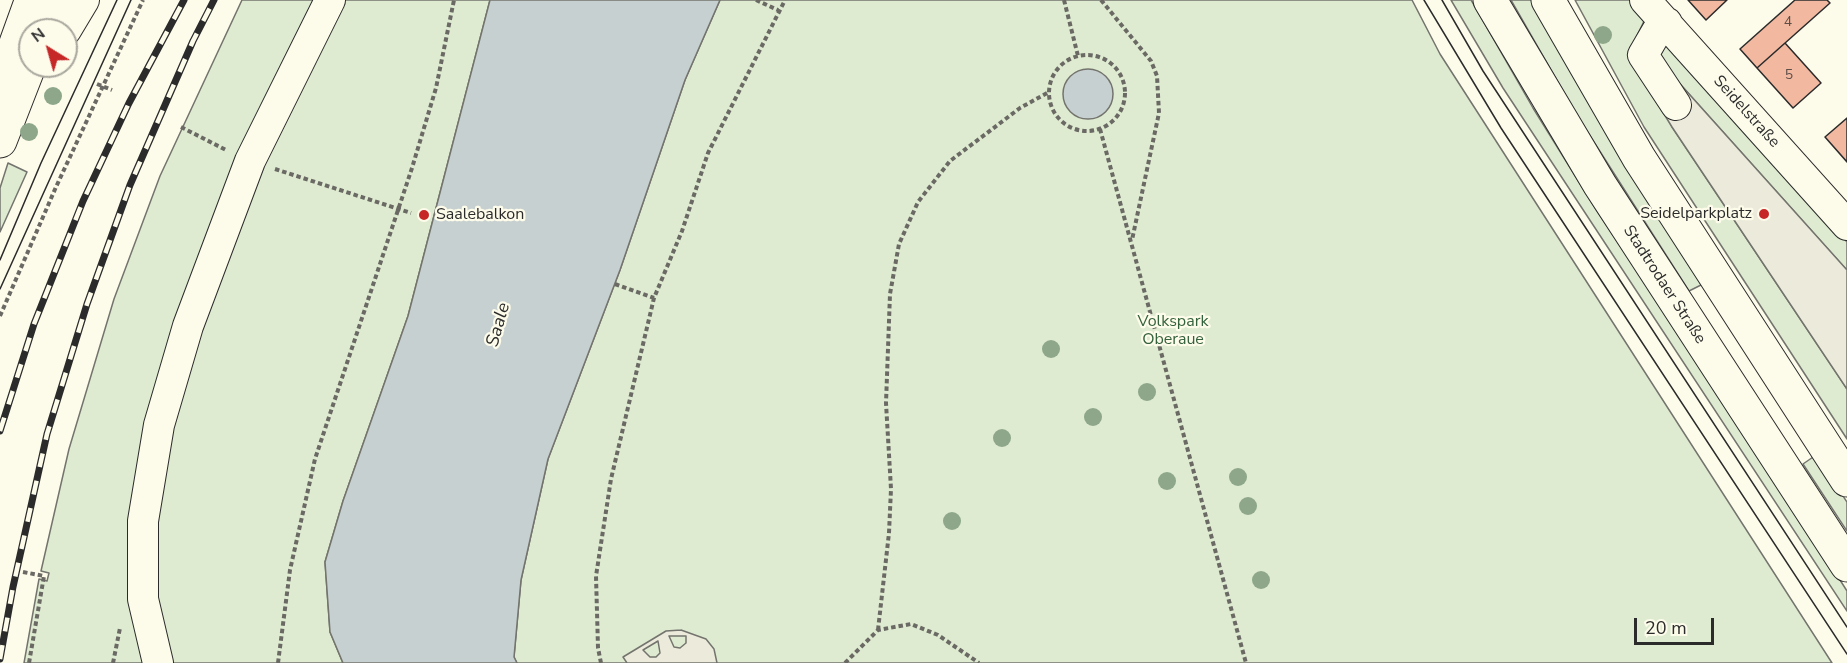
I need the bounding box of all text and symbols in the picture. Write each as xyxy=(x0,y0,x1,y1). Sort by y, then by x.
house number: 4 xyxy=(1784,15,1792,31)
north arrow xyxy=(18,18,78,78)
text: N xyxy=(27,23,50,48)
house number: 5 xyxy=(1785,68,1793,84)
street label: Seidelstraße xyxy=(1709,72,1783,152)
place label: Seidelparkplatz xyxy=(1640,204,1752,224)
place label: Saalebalkon xyxy=(436,205,524,225)
marker: Seidelparkplatz xyxy=(1757,207,1771,221)
marker: Saalebalkon xyxy=(417,208,431,222)
street label: Stadtrodaer Straße xyxy=(1619,222,1709,348)
water label: Saale xyxy=(482,300,516,350)
park label: Volkspark Oberaue xyxy=(1138,312,1208,350)
scale bar xyxy=(1637,606,1716,644)
text: 20 m xyxy=(1645,616,1687,640)

